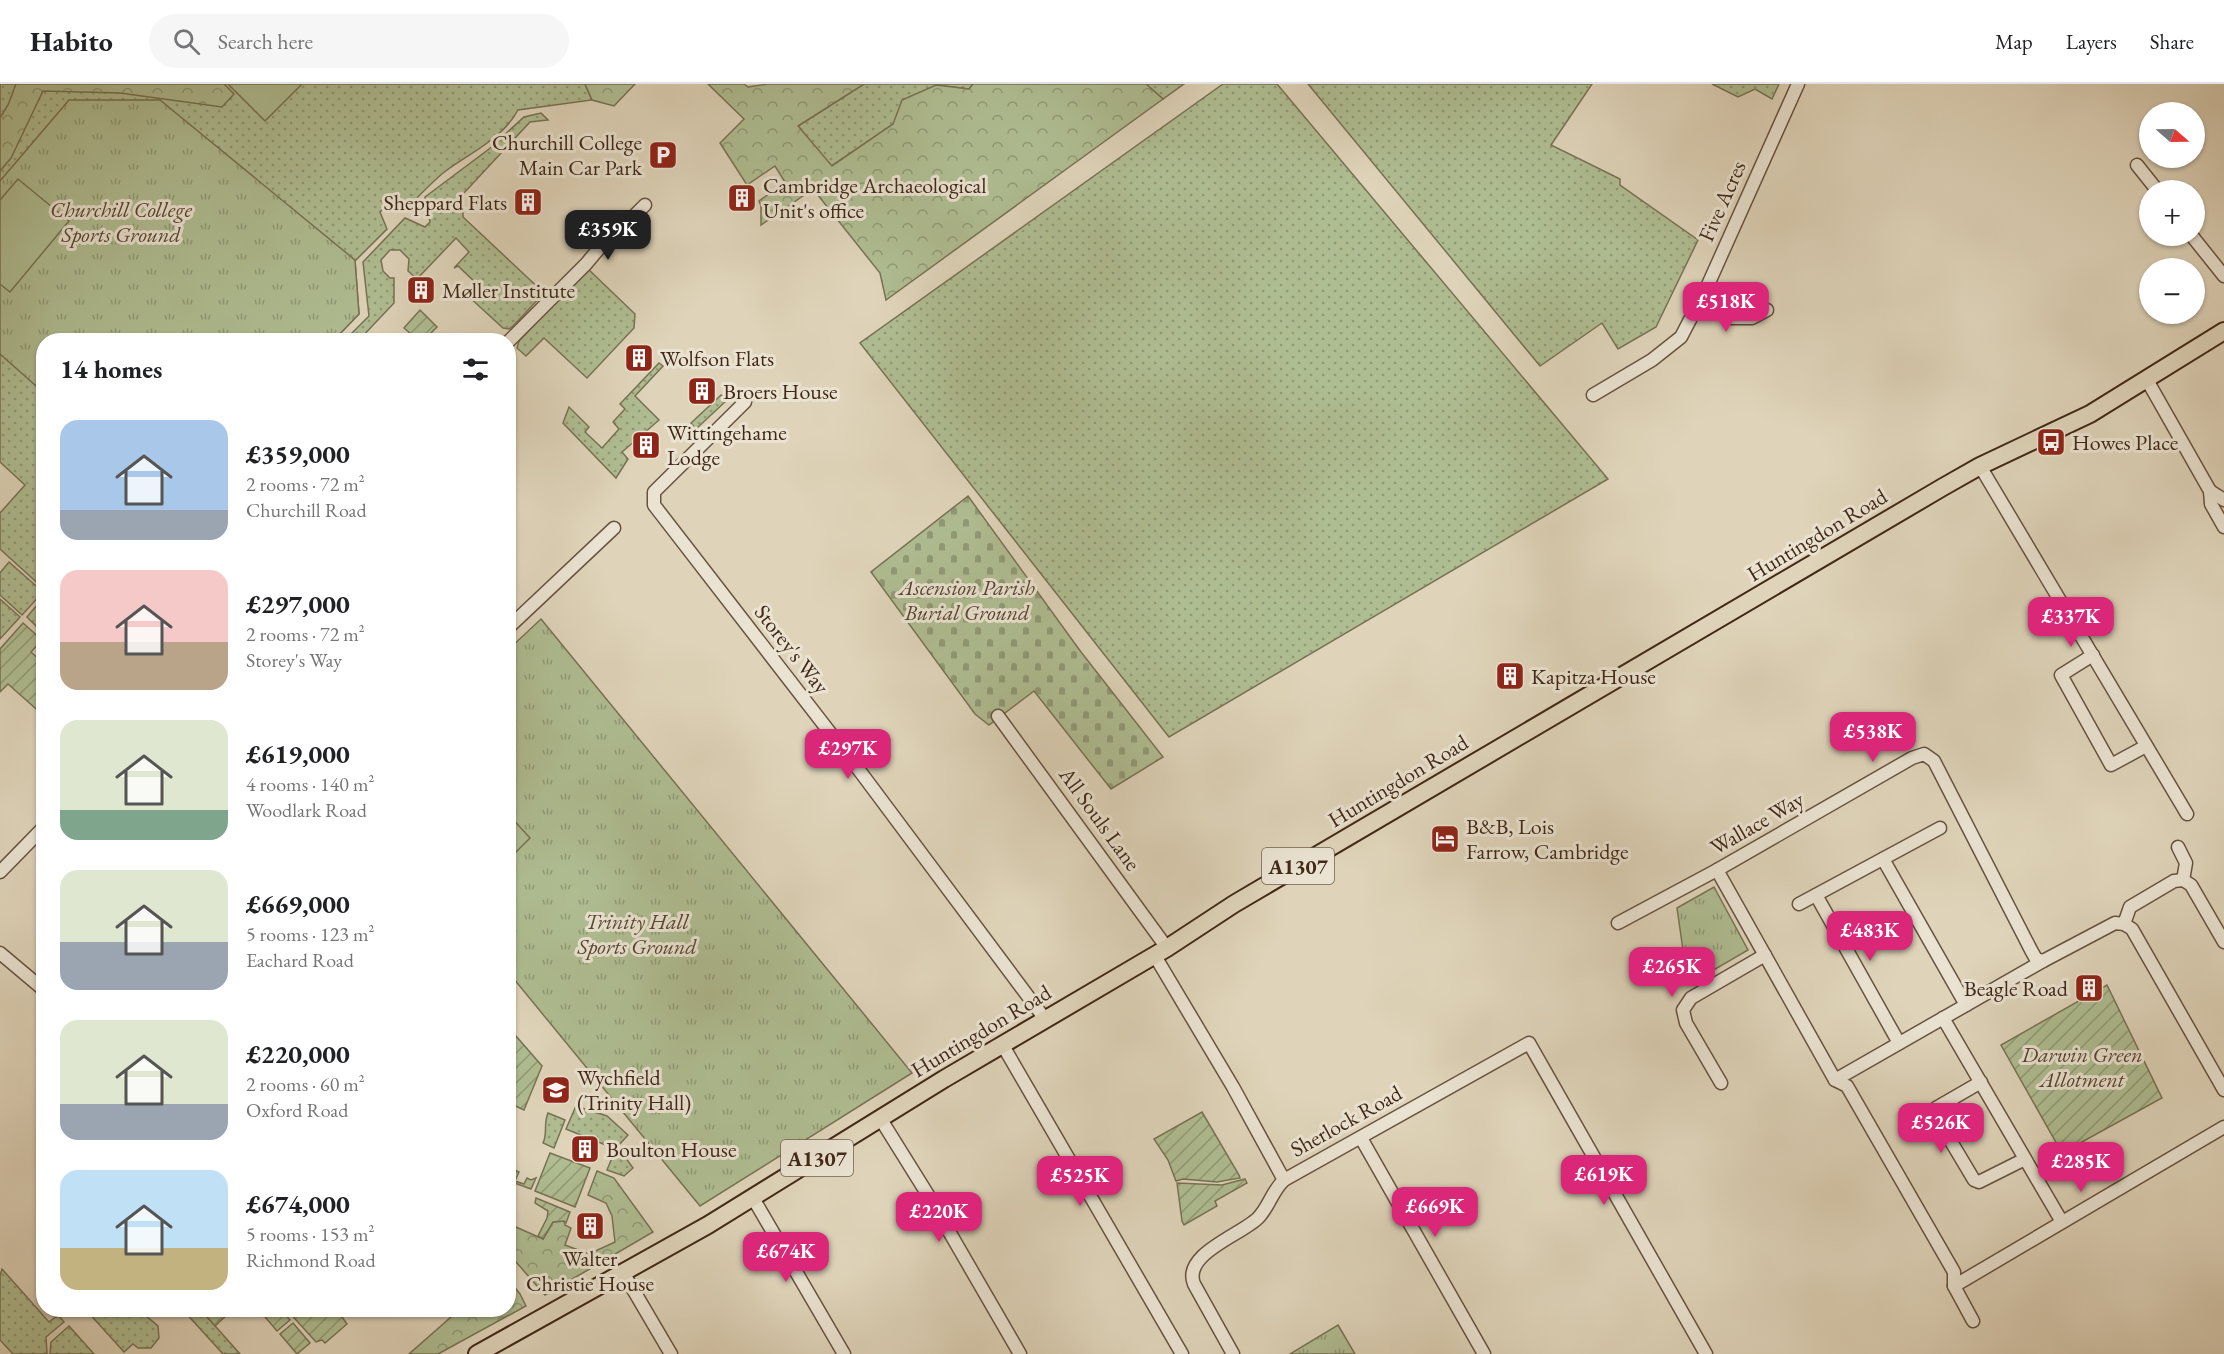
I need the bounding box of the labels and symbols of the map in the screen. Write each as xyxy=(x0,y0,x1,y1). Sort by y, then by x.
north arrow xyxy=(2139,102,2205,168)
place label: Churchill College Main Car Park xyxy=(492,128,643,182)
parking icon: Churchill College Main Car Park xyxy=(647,139,679,171)
street label: Five Acres xyxy=(1691,156,1753,246)
place label: Cambridge Archaeological Unit's office xyxy=(763,171,987,225)
building icon: Cambridge Archaeological Unit's office xyxy=(726,182,758,214)
building icon: Sheppard Flats xyxy=(512,186,544,218)
place label: Sheppard Flats xyxy=(383,188,507,217)
park label: Churchill College Sports Ground xyxy=(50,195,192,249)
pin: £359K xyxy=(566,210,650,261)
building icon: Møller Institute xyxy=(405,274,437,306)
place label: Møller Institute xyxy=(442,276,576,305)
pin: £518K xyxy=(1684,282,1768,333)
building icon: Wolfson Flats xyxy=(623,342,655,374)
place label: Wolfson Flats xyxy=(660,344,774,373)
building icon: Broers House xyxy=(686,375,718,407)
place label: Broers House xyxy=(723,377,838,406)
place label: Wittingehame Lodge xyxy=(667,418,787,472)
bus stop icon: Howes Place xyxy=(2035,426,2067,458)
place label: Howes Place xyxy=(2072,428,2179,457)
building icon: Wittingehame Lodge xyxy=(630,429,662,461)
street label: Huntingdon Road xyxy=(1742,481,1893,588)
park label: Ascension Parish Burial Ground xyxy=(897,573,1035,627)
pin: £337K xyxy=(2029,597,2113,648)
street label: Storey's Way xyxy=(748,598,836,700)
building icon: Kapitza House xyxy=(1494,660,1526,692)
place label: Kapitza House xyxy=(1531,662,1656,691)
pin: £538K xyxy=(1831,712,1915,763)
street label: Huntingdon Road xyxy=(1323,727,1474,834)
pin: £297K xyxy=(806,729,890,780)
street label: All Souls Lane xyxy=(1052,761,1148,877)
street label: Wallace Way xyxy=(1705,784,1809,861)
place label: B&B, Lois Farrow, Cambridge xyxy=(1466,812,1629,866)
hotel icon: B&B, Lois Farrow, Cambridge xyxy=(1429,823,1461,855)
road number: A1307 xyxy=(1262,848,1334,884)
park label: Trinity Hall Sports Ground xyxy=(576,907,697,961)
pin: £483K xyxy=(1828,911,1912,962)
pin: £265K xyxy=(1630,947,1714,998)
building icon: Beagle Road xyxy=(2073,972,2105,1004)
place label: Beagle Road xyxy=(1964,974,2069,1003)
street label: Huntingdon Road xyxy=(906,977,1057,1084)
park label: Darwin Green Allotment xyxy=(2020,1040,2143,1094)
place label: Wychfield (Trinity Hall) xyxy=(577,1063,691,1117)
school or university icon: Wychfield (Trinity Hall) xyxy=(540,1074,572,1106)
street label: Sherlock Road xyxy=(1285,1078,1408,1164)
pin: £526K xyxy=(1899,1103,1983,1154)
building icon: Boulton House xyxy=(569,1133,601,1165)
place label: Boulton House xyxy=(606,1135,737,1164)
road number: A1307 xyxy=(781,1140,853,1176)
pin: £285K xyxy=(2039,1142,2123,1193)
pin: £619K xyxy=(1562,1155,1646,1206)
pin: £525K xyxy=(1038,1156,1122,1207)
pin: £669K xyxy=(1393,1187,1477,1238)
pin: £220K xyxy=(897,1192,981,1243)
building icon: Walter Christie House xyxy=(574,1210,606,1242)
pin: £674K xyxy=(744,1232,828,1283)
place label: Walter Christie House xyxy=(526,1244,654,1298)

